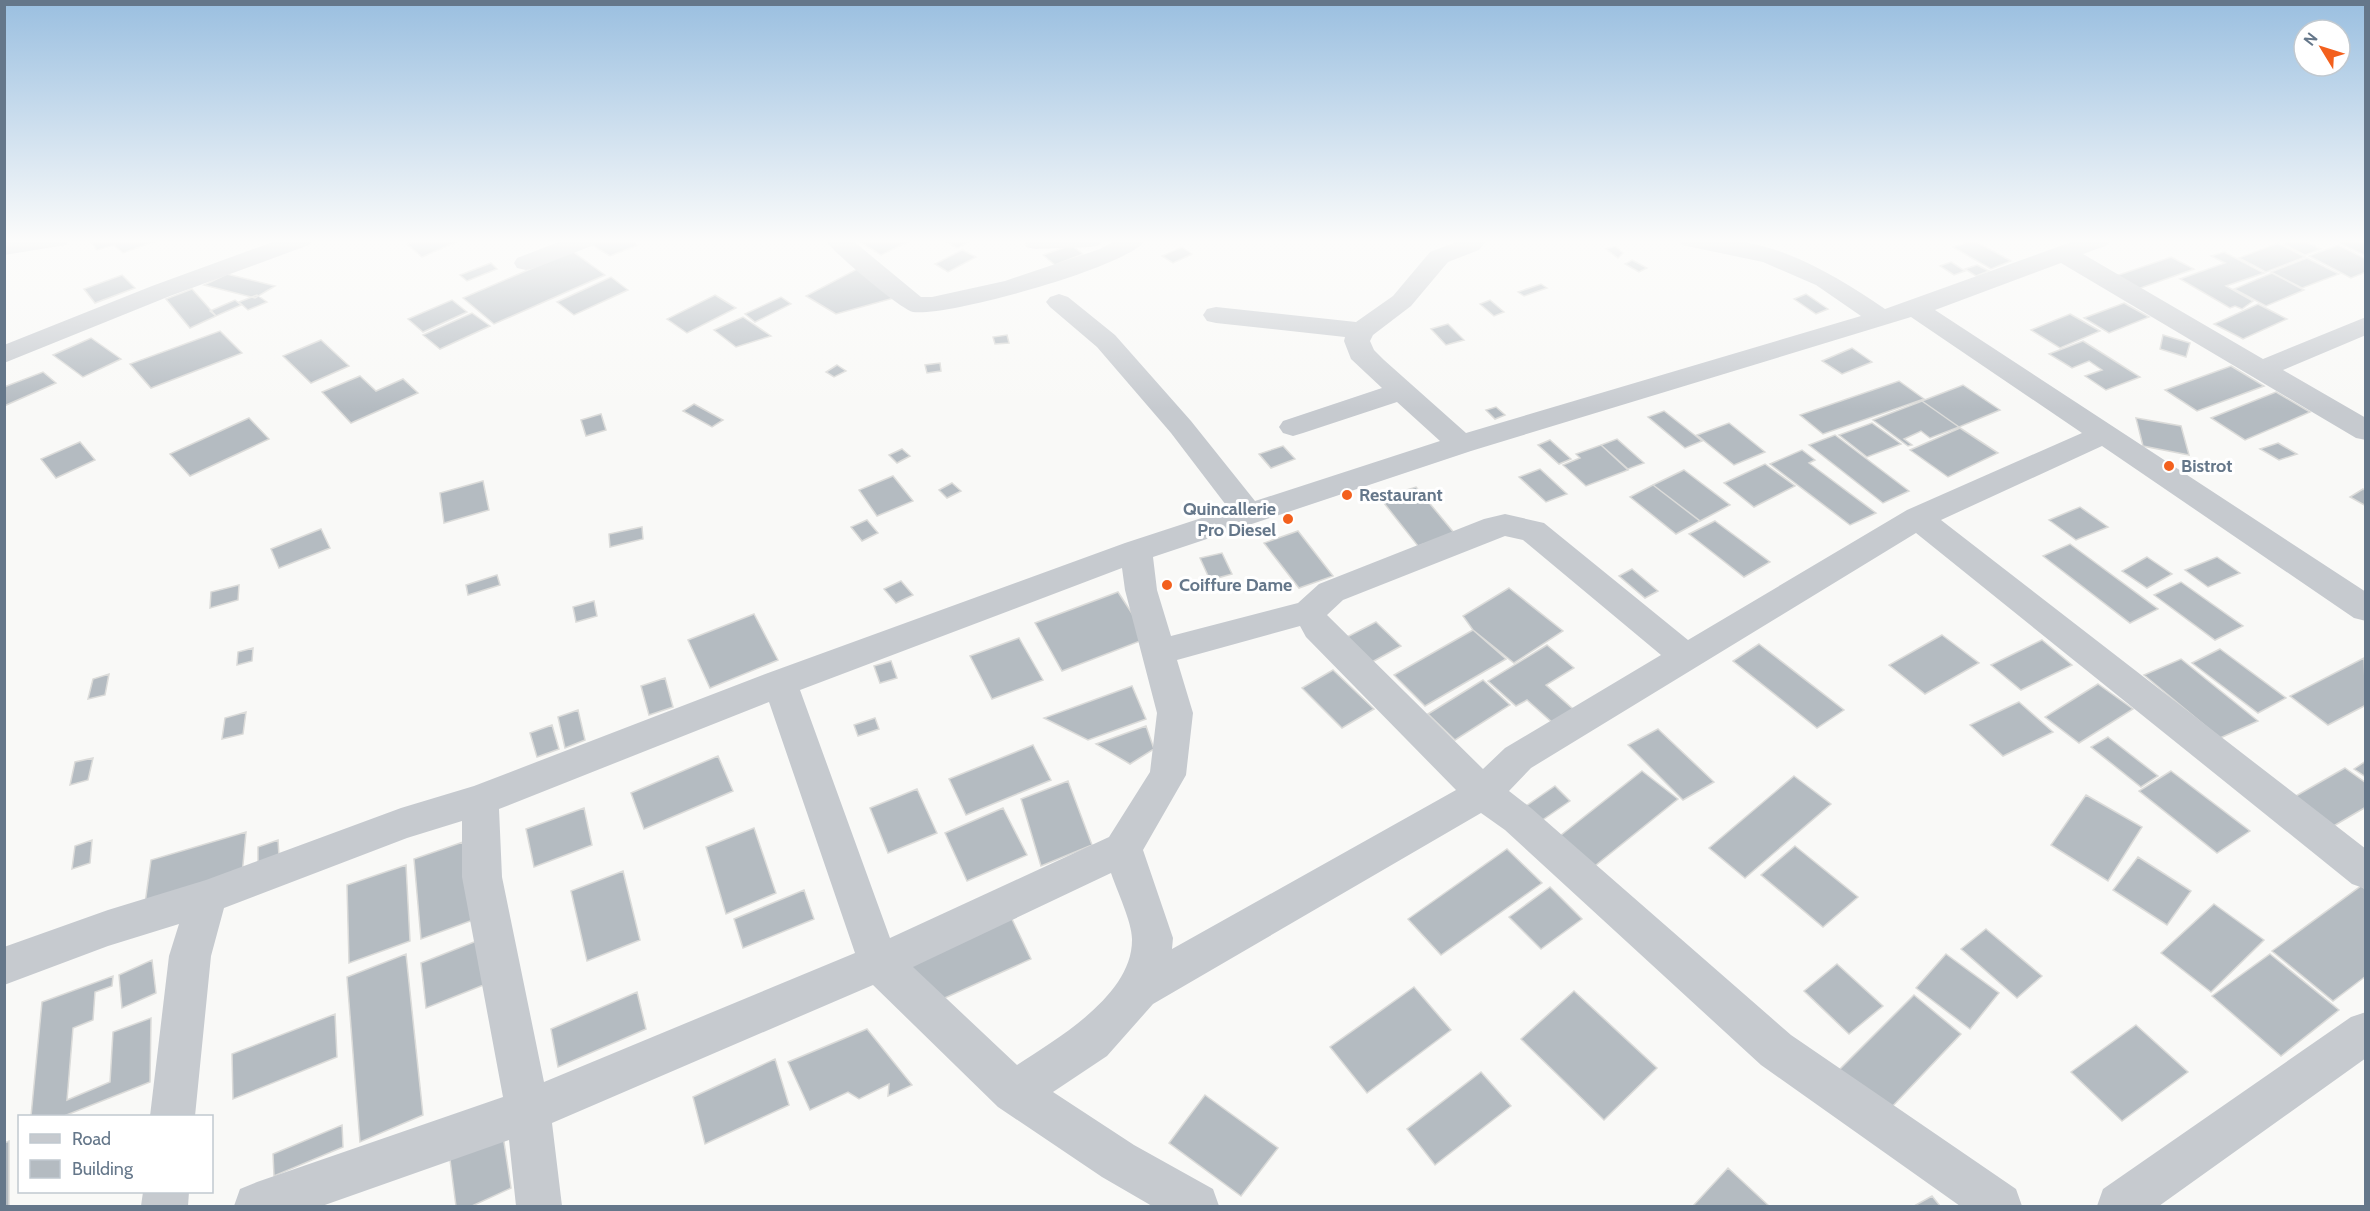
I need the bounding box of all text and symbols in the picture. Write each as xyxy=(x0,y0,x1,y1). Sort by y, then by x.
north arrow xyxy=(2292,18,2352,78)
text: N xyxy=(2300,29,2322,49)
place label: Bistrot xyxy=(2181,455,2232,477)
marker: Bistrot xyxy=(2162,459,2176,473)
place label: Restaurant xyxy=(1359,484,1443,506)
marker: Restaurant xyxy=(1340,488,1354,502)
place label: Quincallerie Pro Diesel xyxy=(1183,498,1276,541)
marker: Quincallerie Pro Diesel xyxy=(1281,512,1295,526)
place label: Coiffure Dame xyxy=(1179,574,1292,596)
marker: Coiffure Dame xyxy=(1160,578,1174,592)
legend xyxy=(18,1115,213,1193)
text: Road xyxy=(72,1128,111,1150)
text: Building xyxy=(72,1158,134,1180)

